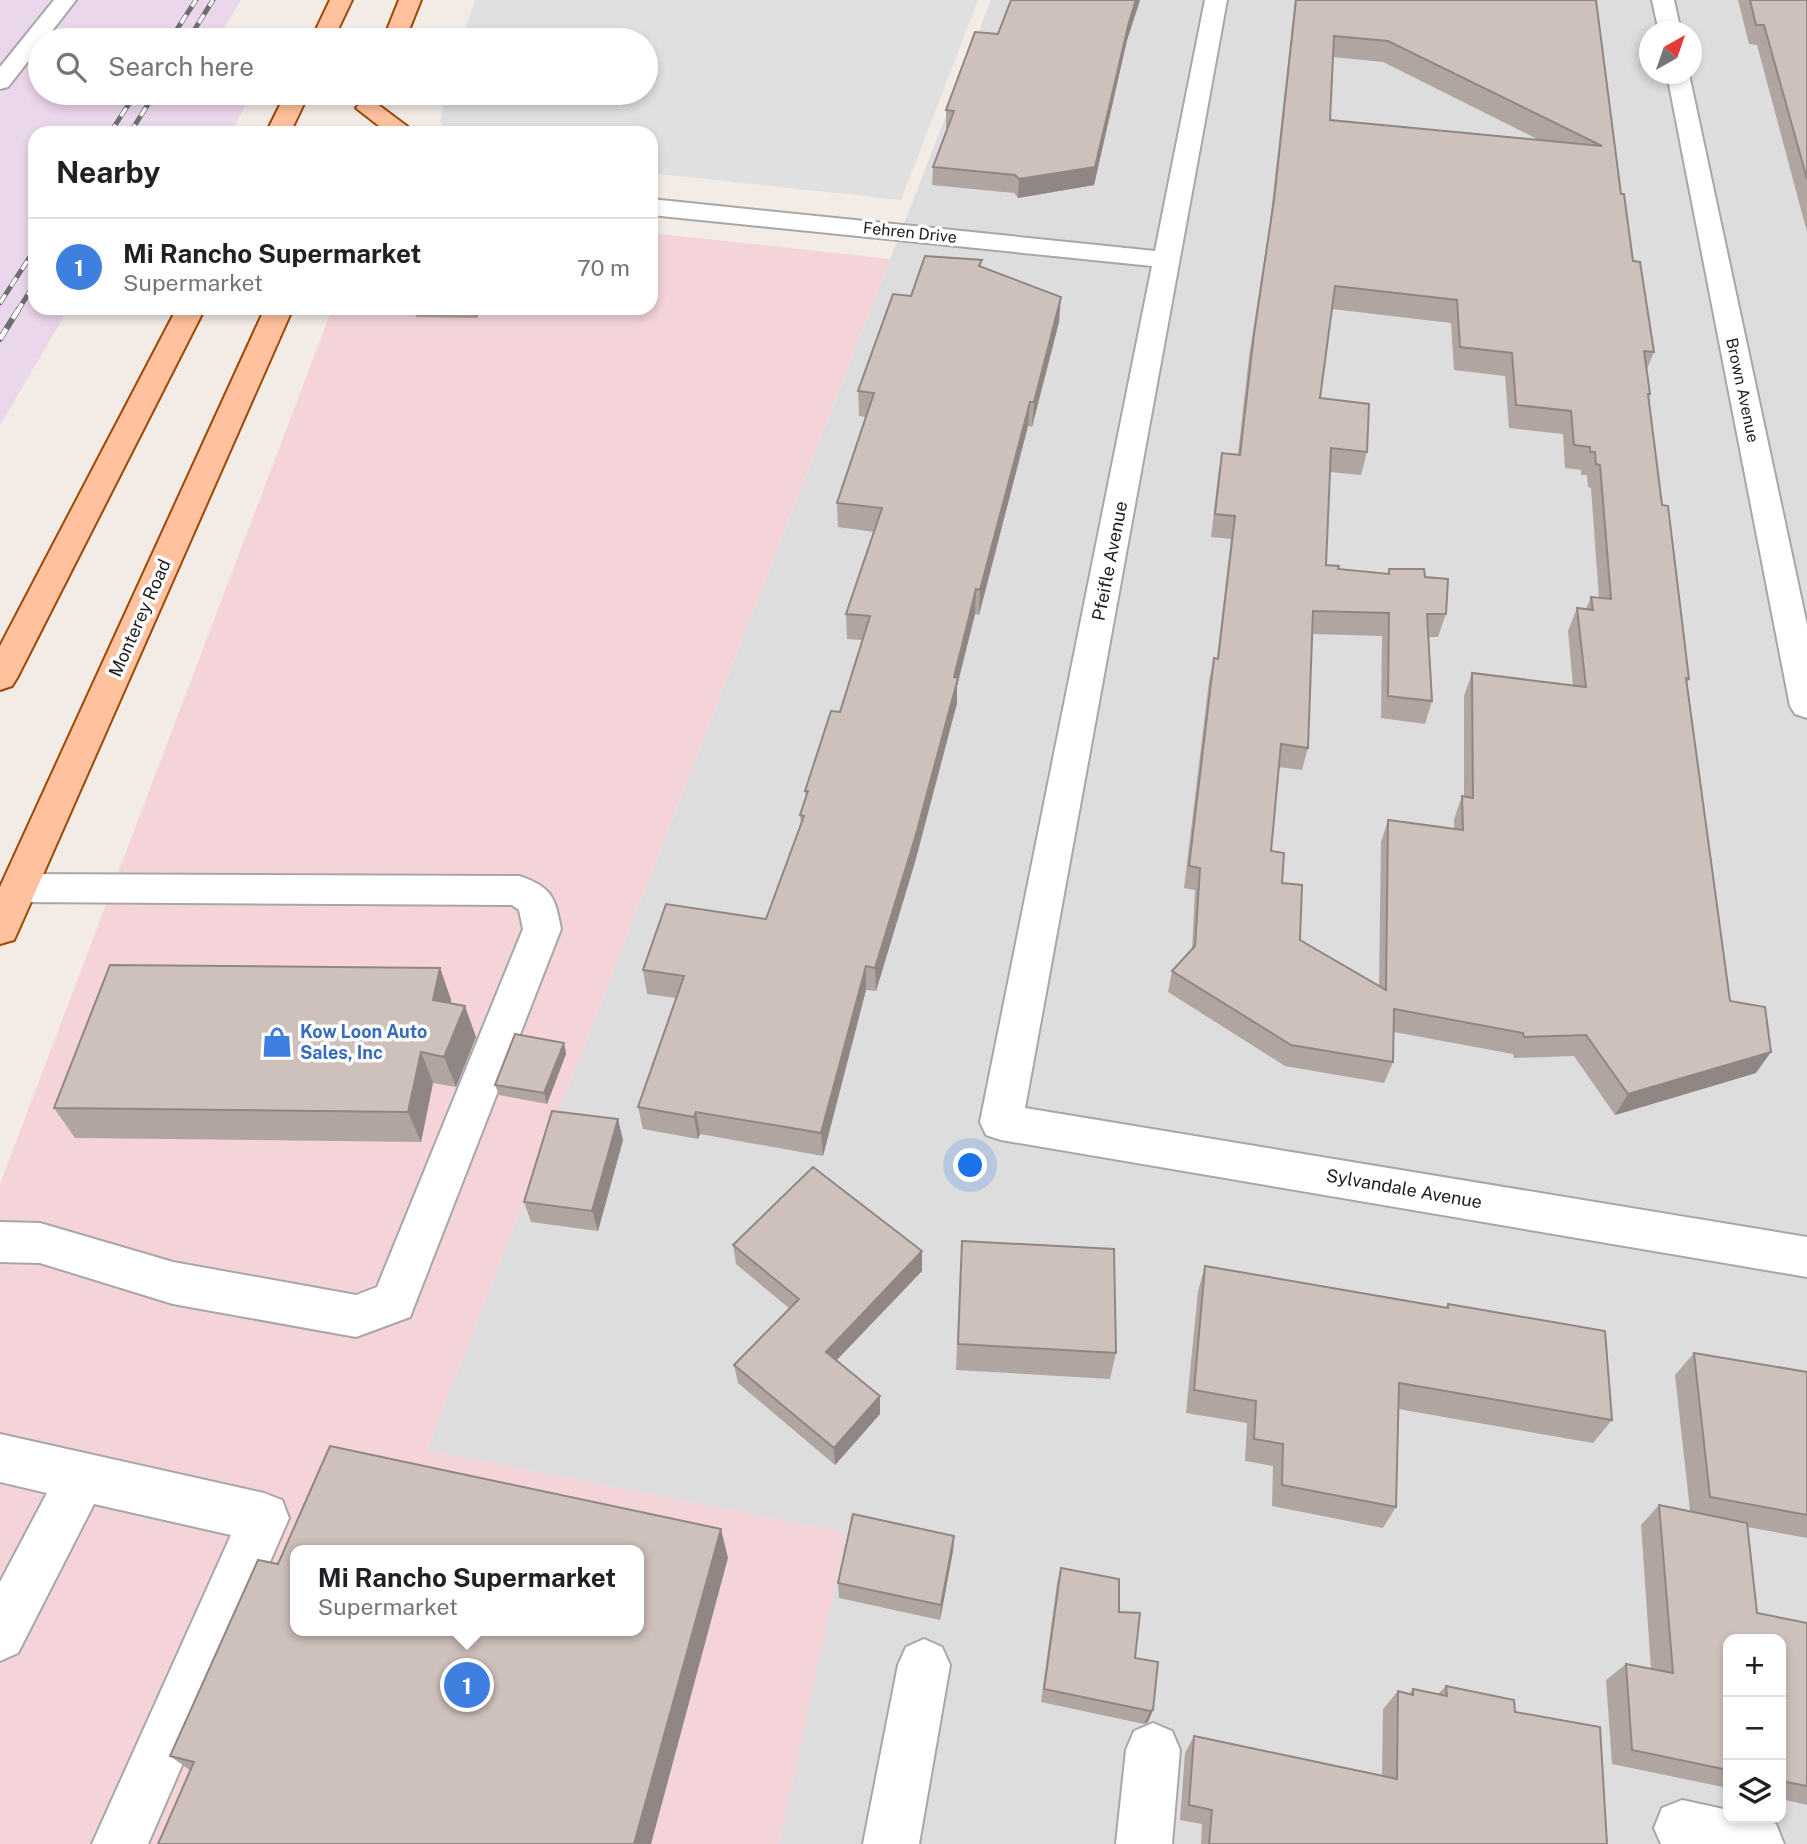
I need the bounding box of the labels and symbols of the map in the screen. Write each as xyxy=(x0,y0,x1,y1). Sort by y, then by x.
north arrow xyxy=(1639,21,1702,84)
street label: Fehren Drive xyxy=(862,218,958,247)
street label: Brown Avenue xyxy=(1722,336,1763,444)
street label: Pfeifle Avenue xyxy=(1088,499,1131,623)
street label: Monterey Road xyxy=(104,556,175,680)
place label: Kow Loon Auto Sales, Inc xyxy=(300,1021,427,1063)
shop icon: Kow Loon Auto Sales, Inc xyxy=(260,1025,294,1059)
your location xyxy=(953,1148,987,1182)
street label: Sylvandale Avenue xyxy=(1324,1164,1484,1213)
pin: 1 xyxy=(444,1659,490,1711)

